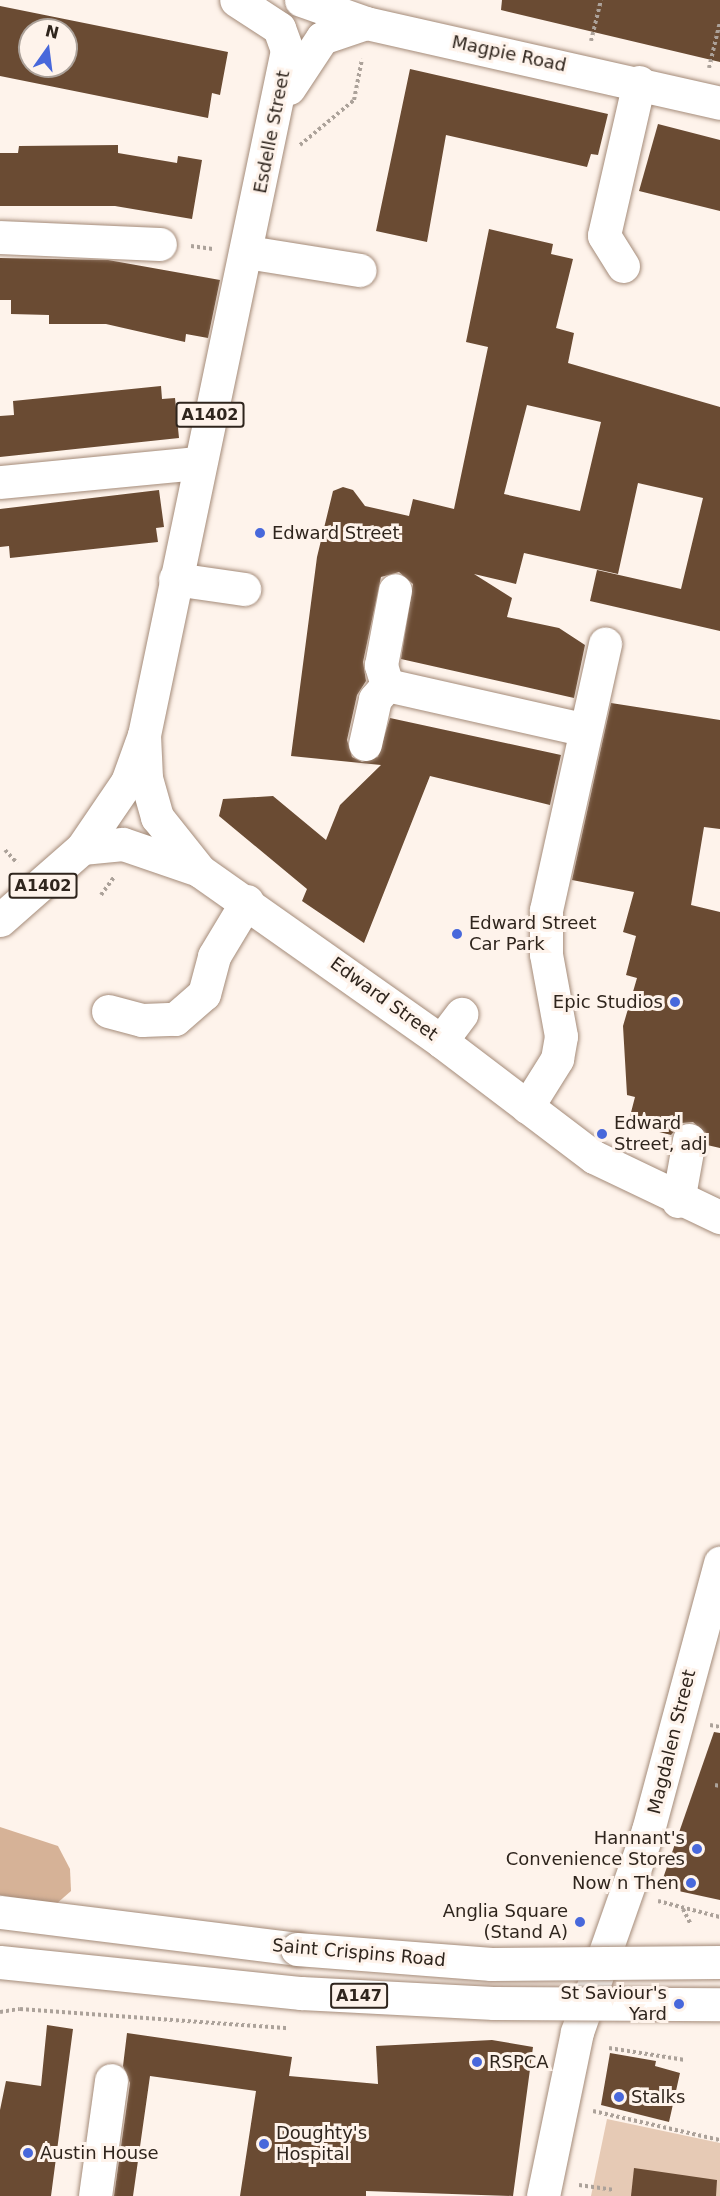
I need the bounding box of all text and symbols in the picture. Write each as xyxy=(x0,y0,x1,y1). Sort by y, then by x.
north arrow xyxy=(18,18,78,78)
text: N xyxy=(43,21,61,43)
street label: Magpie Road xyxy=(450,31,568,77)
street label: Esdelle Street xyxy=(249,69,295,195)
road number: A1402 xyxy=(176,402,244,428)
place label: Edward Street xyxy=(272,522,399,544)
marker: Edward Street xyxy=(253,526,267,540)
road number: A1402 xyxy=(9,873,78,899)
place label: Edward Street Car Park xyxy=(469,913,596,956)
marker: Edward Street Car Park xyxy=(450,927,464,941)
street label: Edward Street xyxy=(326,953,442,1045)
place label: Epic Studios xyxy=(553,991,663,1013)
marker: Epic Studios xyxy=(668,995,682,1009)
place label: Edward Street, adj xyxy=(614,1113,708,1156)
marker: Edward Street, adj xyxy=(595,1127,609,1141)
street label: Magdalen Street xyxy=(644,1667,700,1817)
place label: Hannant's Convenience Stores xyxy=(506,1828,685,1870)
marker: Hannant's Convenience Stores xyxy=(690,1842,704,1856)
place label: Now n Then xyxy=(572,1872,679,1894)
marker: Now n Then xyxy=(684,1876,698,1890)
place label: Anglia Square (Stand A) xyxy=(443,1901,568,1944)
marker: Anglia Square (Stand A) xyxy=(573,1915,587,1929)
street label: Saint Crispins Road xyxy=(271,1935,447,1971)
road number: A147 xyxy=(329,1983,389,2009)
place label: St Saviour's Yard xyxy=(561,1983,667,2026)
marker: St Saviour's Yard xyxy=(672,1997,686,2011)
place label: RSPCA xyxy=(489,2051,549,2073)
marker: RSPCA xyxy=(470,2055,484,2069)
place label: Stalks xyxy=(631,2086,685,2108)
marker: Stalks xyxy=(612,2090,626,2104)
place label: Doughty's Hospital xyxy=(276,2123,367,2166)
marker: Doughty's Hospital xyxy=(257,2137,271,2151)
place label: Austin House xyxy=(40,2142,159,2164)
marker: Austin House xyxy=(21,2146,35,2160)

